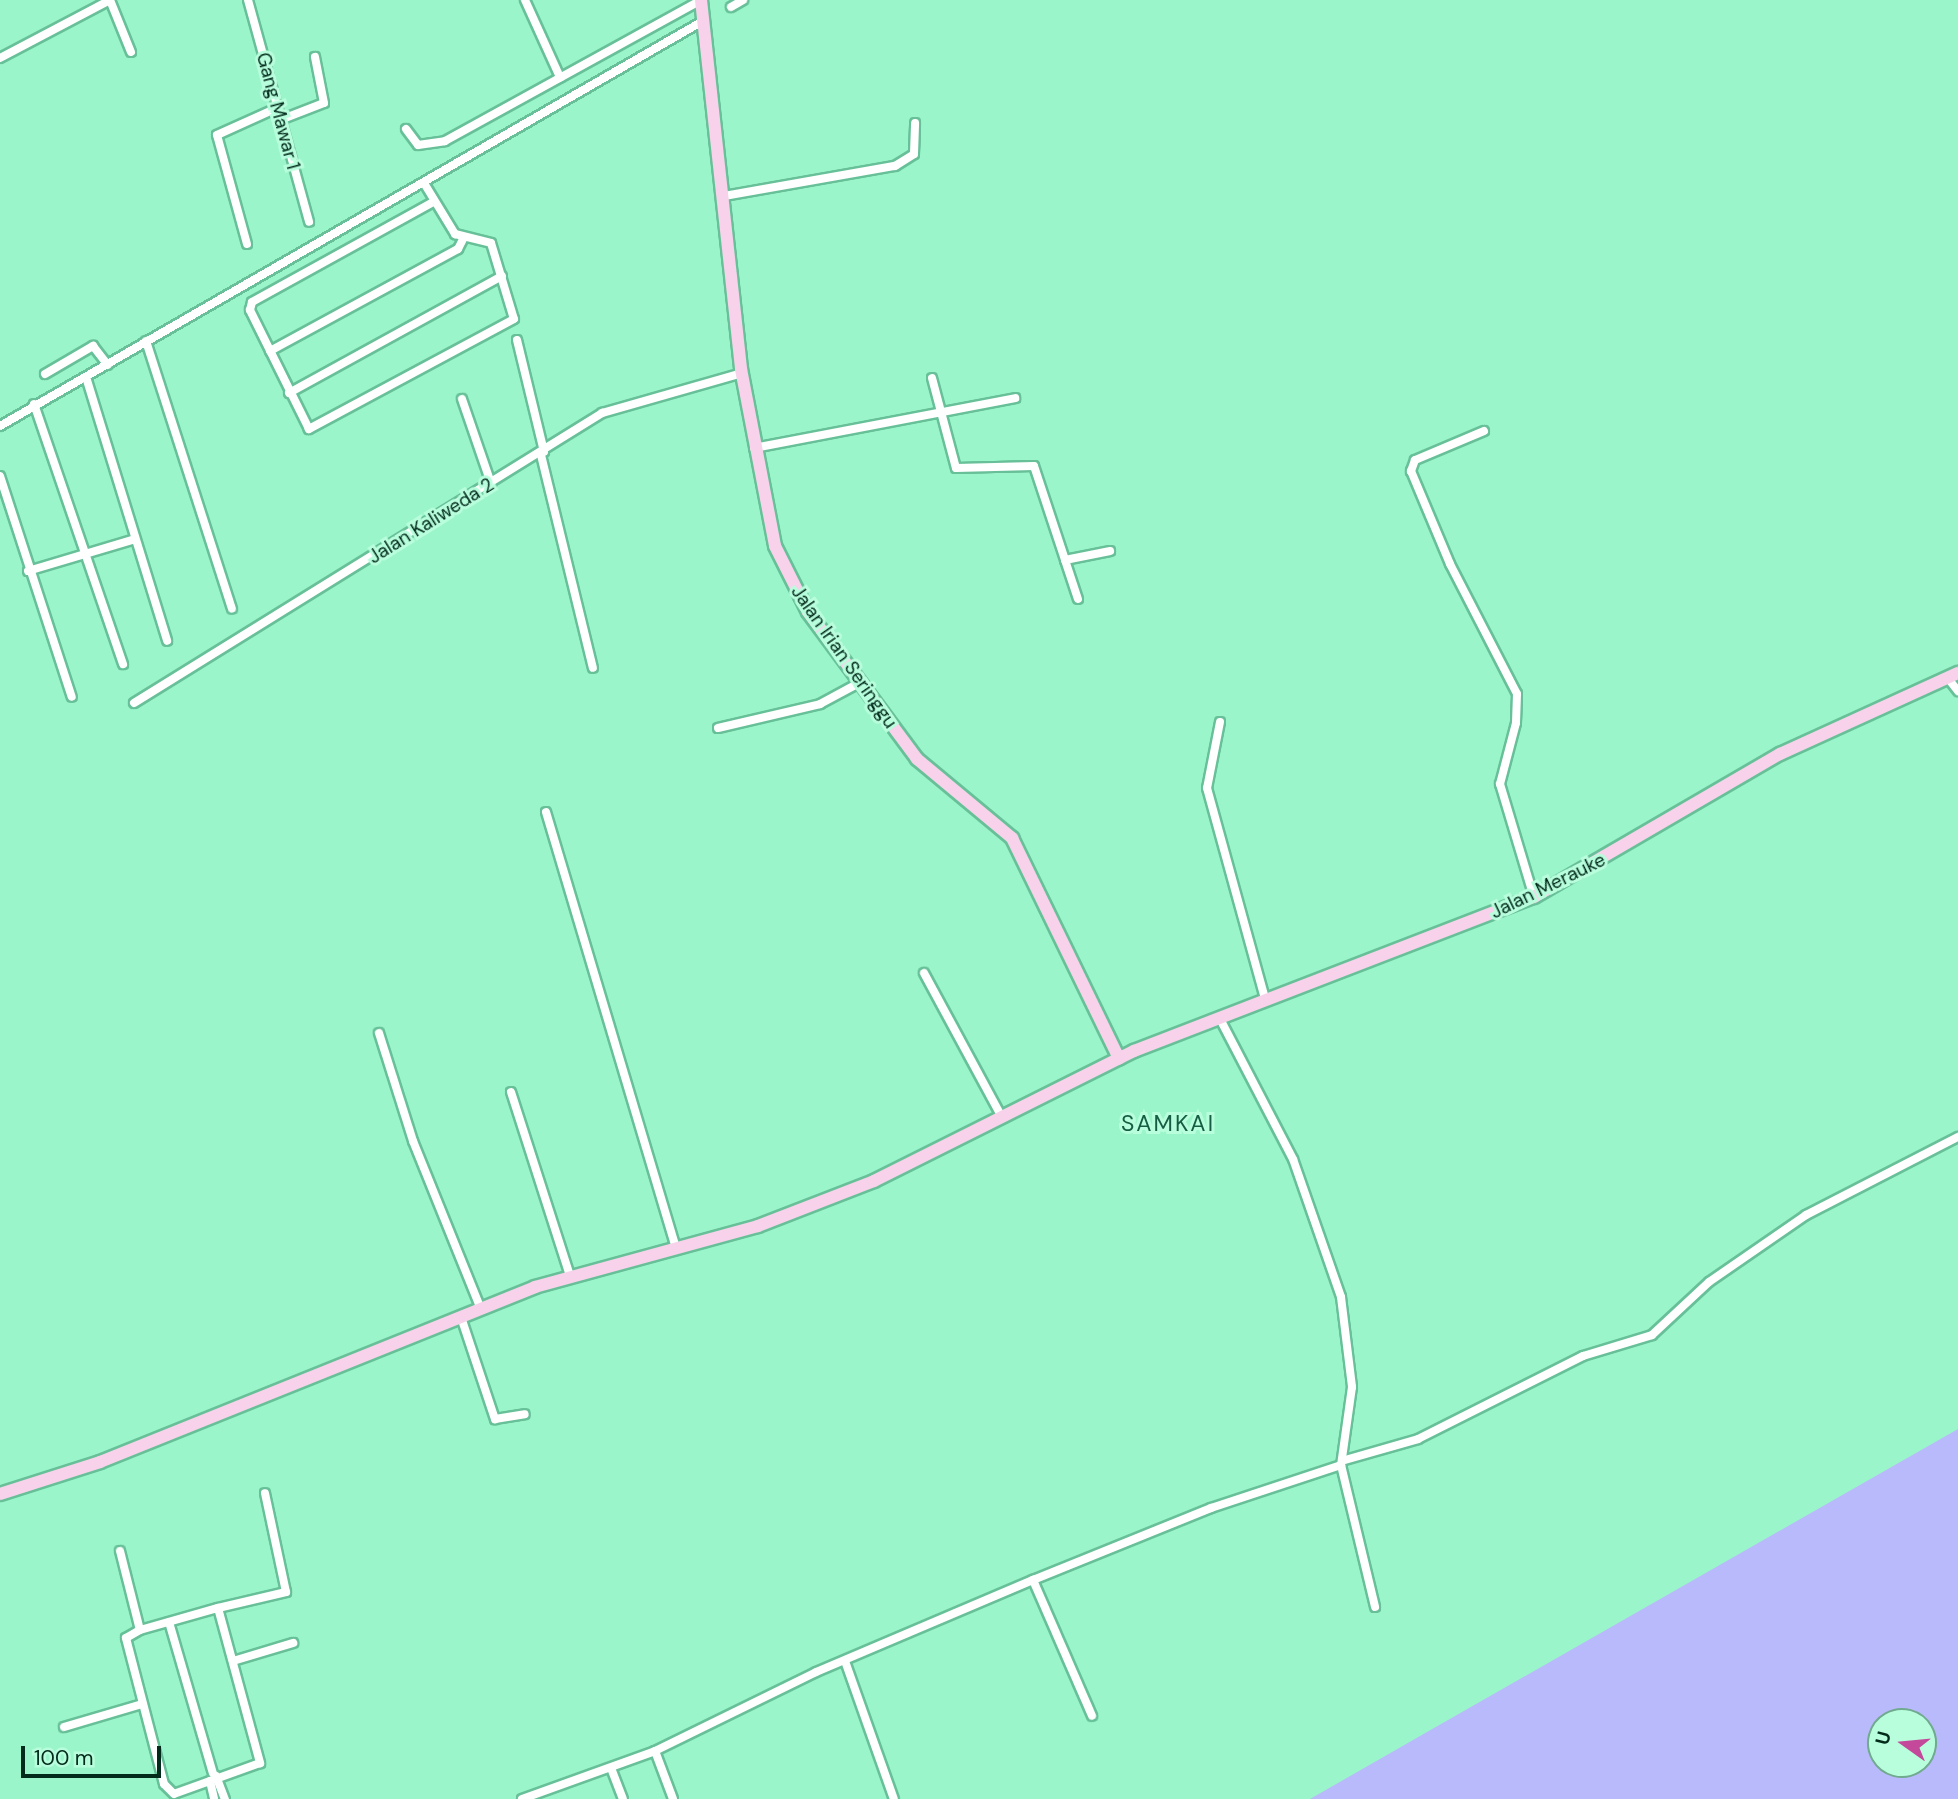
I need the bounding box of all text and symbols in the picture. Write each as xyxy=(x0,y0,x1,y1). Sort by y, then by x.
street label: Gang Mawar 1 xyxy=(251,50,305,172)
street label: Jalan Kaliweda 2 xyxy=(364,473,498,569)
street label: Jalan Irian Seringgu xyxy=(786,581,902,733)
street label: Jalan Merauke xyxy=(1487,848,1609,924)
district label: SAMKAI xyxy=(1122,1109,1214,1137)
north arrow xyxy=(1867,1708,1937,1778)
text: U xyxy=(1869,1728,1897,1747)
scale bar xyxy=(24,1732,164,1776)
text: 100 m xyxy=(34,1744,94,1772)

